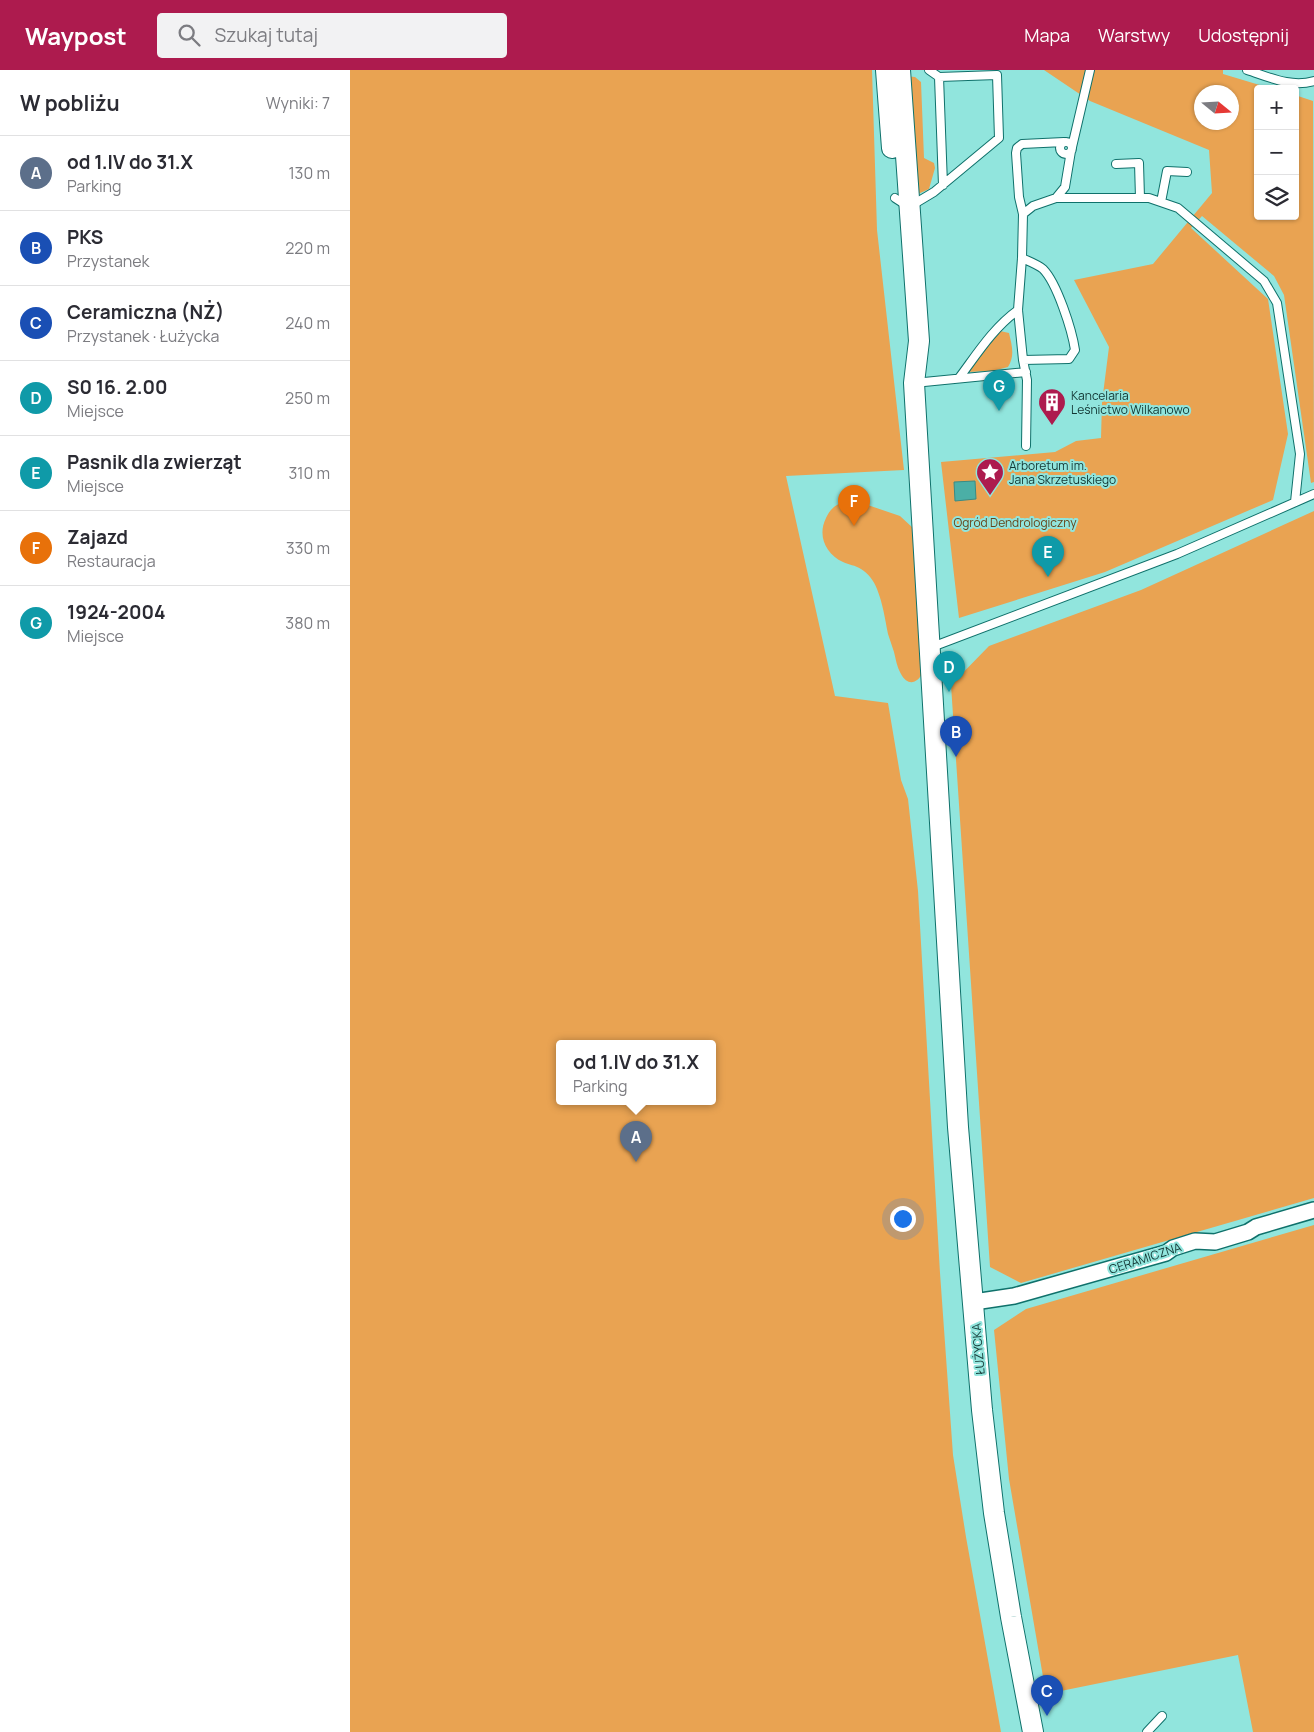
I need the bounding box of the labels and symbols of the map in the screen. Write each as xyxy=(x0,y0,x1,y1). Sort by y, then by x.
north arrow xyxy=(1194,85,1239,130)
pin: G xyxy=(983,370,1015,411)
building icon: Kancelaria Leśnictwo Wilkanowo xyxy=(1037,387,1067,426)
place label: Kancelaria Leśnictwo Wilkanowo xyxy=(1071,387,1190,418)
place icon: Arboretum im. Jana Skrzetuskiego xyxy=(975,457,1005,496)
place label: Arboretum im. Jana Skrzetuskiego xyxy=(1009,457,1116,488)
pin: F xyxy=(838,485,870,526)
park label: Ogród Dendrologiczny xyxy=(953,514,1077,531)
pin: E xyxy=(1032,536,1064,577)
pin: D xyxy=(933,651,965,692)
pin: B xyxy=(940,716,972,757)
pin: A xyxy=(620,1121,652,1162)
your location xyxy=(890,1206,916,1232)
street label: CERAMICZNA xyxy=(1107,1238,1184,1278)
street label: ŁUŻYCKA xyxy=(967,1322,989,1375)
pin: C xyxy=(1031,1675,1063,1716)

